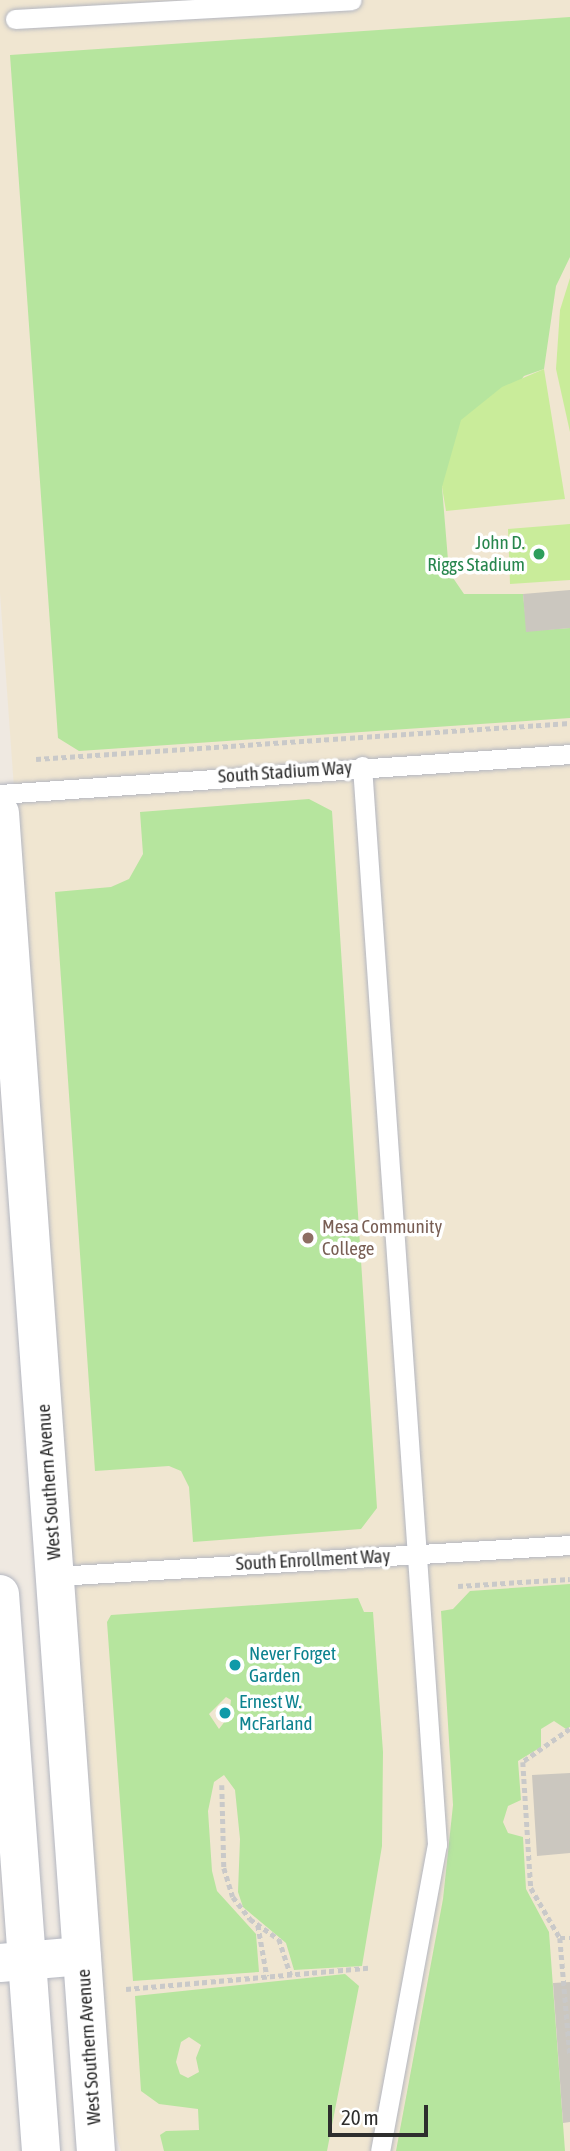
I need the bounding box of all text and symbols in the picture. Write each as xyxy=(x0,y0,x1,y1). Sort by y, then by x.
place label: John D. Riggs Stadium xyxy=(427,532,525,576)
marker: John D. Riggs Stadium xyxy=(531,546,547,562)
street label: South Stadium Way xyxy=(217,756,353,788)
place label: Mesa Community College xyxy=(322,1216,442,1260)
marker: Mesa Community College xyxy=(300,1230,316,1246)
street label: West Southern Avenue xyxy=(32,1403,66,1561)
street label: South Enrollment Way xyxy=(235,1545,391,1575)
place label: Never Forget Garden xyxy=(249,1643,336,1687)
marker: Never Forget Garden xyxy=(227,1657,243,1673)
place label: Ernest W. McFarland xyxy=(239,1691,313,1735)
marker: Ernest W. McFarland xyxy=(217,1705,233,1721)
street label: West Southern Avenue xyxy=(72,1968,106,2126)
scale bar xyxy=(332,2092,432,2136)
text: 20 m xyxy=(341,2105,379,2129)

